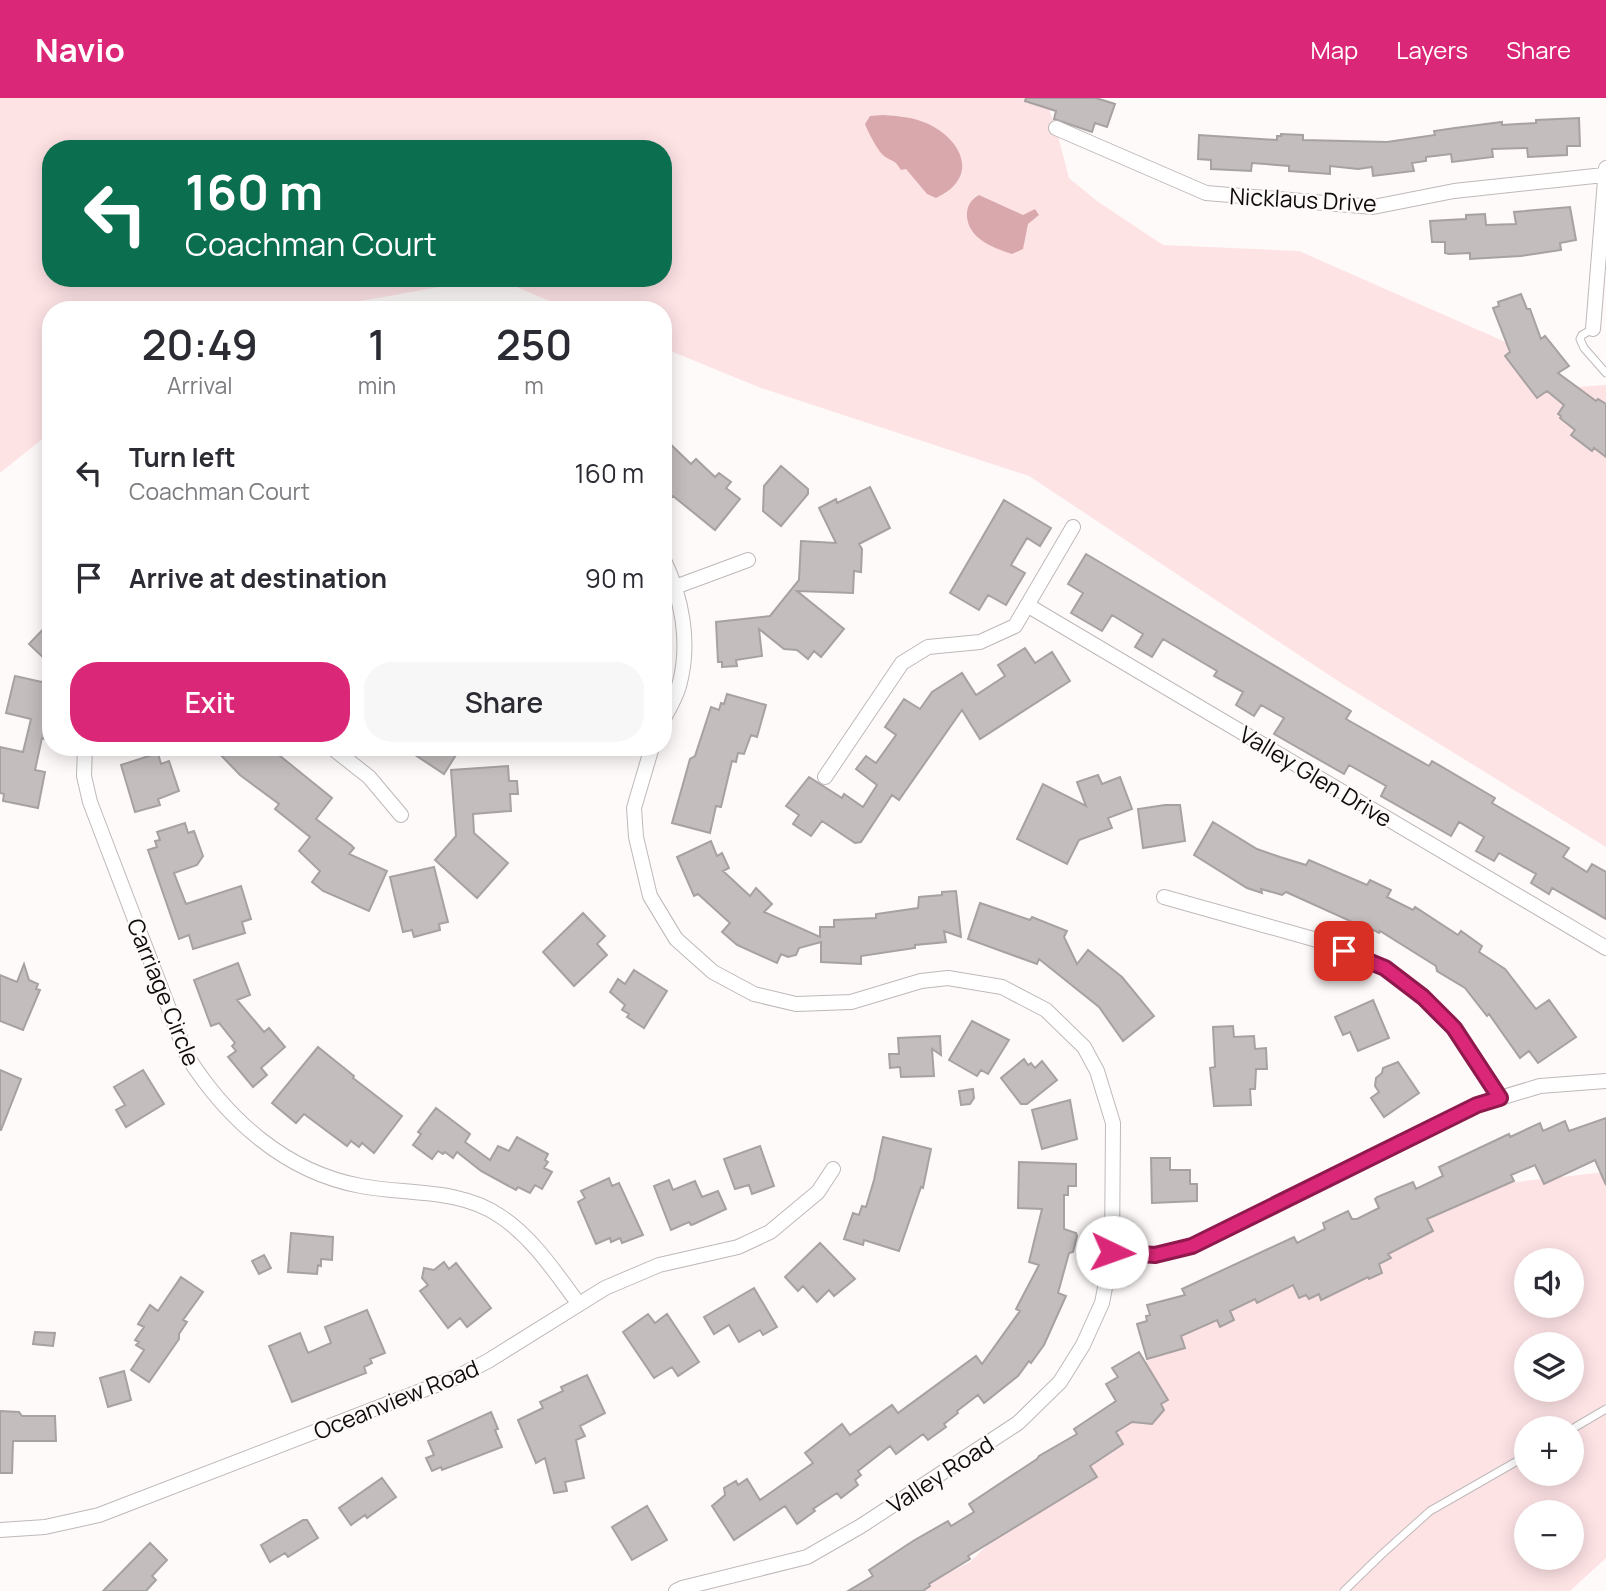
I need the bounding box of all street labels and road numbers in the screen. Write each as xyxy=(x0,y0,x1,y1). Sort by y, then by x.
street label: Nicklaus Drive xyxy=(1229,179,1377,219)
street label: Valley Glen Drive xyxy=(1234,718,1398,834)
street label: Carriage Circle xyxy=(120,913,208,1071)
street label: Oceanview Road xyxy=(309,1351,483,1447)
street label: Valley Road xyxy=(881,1428,999,1520)

